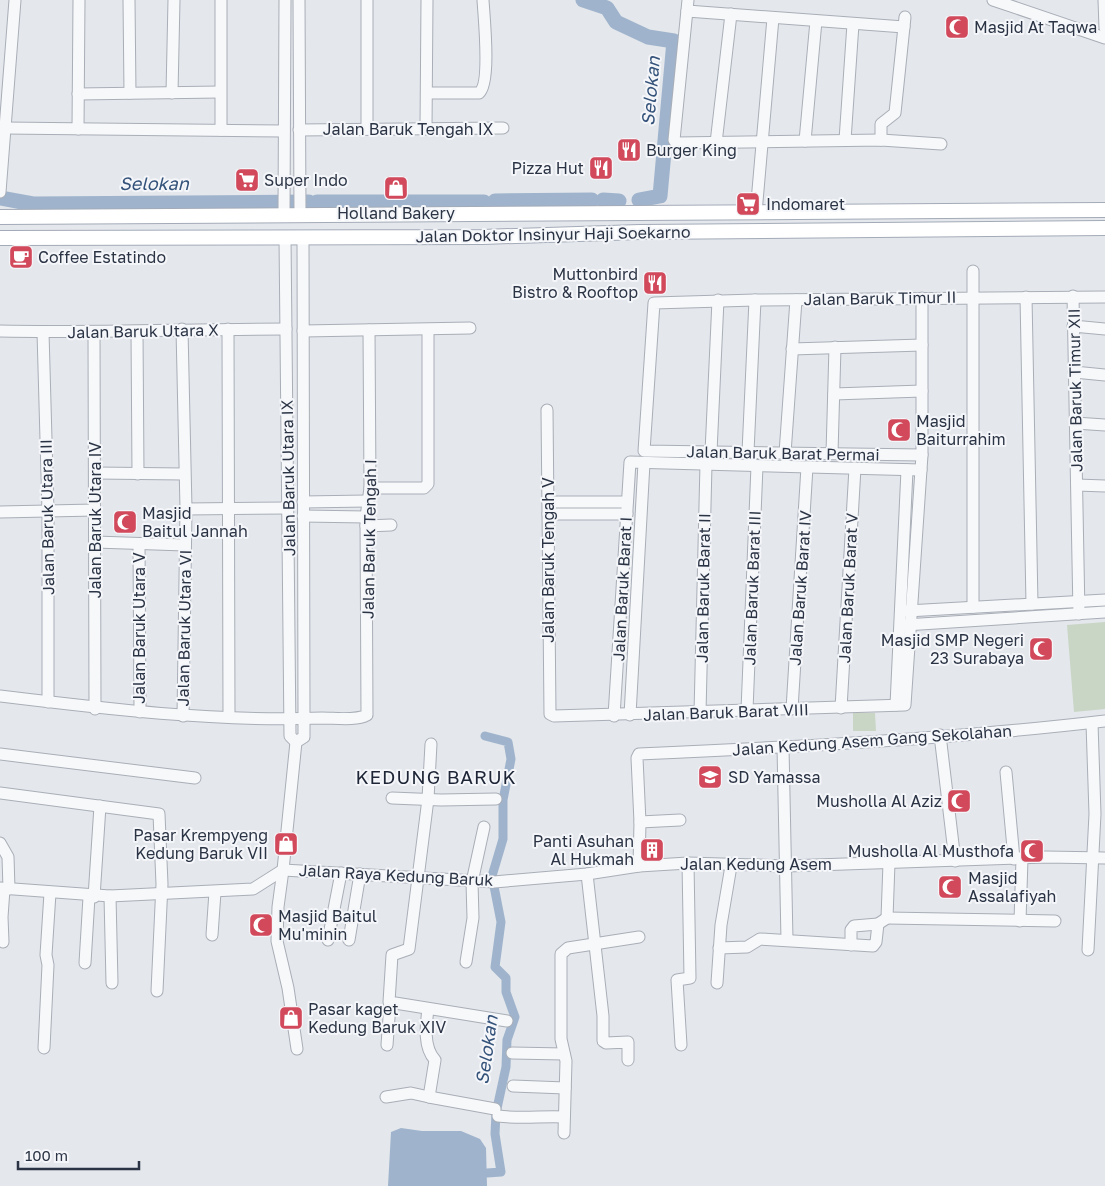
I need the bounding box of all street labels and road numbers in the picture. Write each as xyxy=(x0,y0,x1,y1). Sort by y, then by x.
street label: Jalan Baruk Tengah IX xyxy=(323,119,494,139)
street label: Jalan Doktor Insinyur Haji Soekarno xyxy=(415,222,691,246)
street label: Jalan Baruk Timur II xyxy=(803,287,957,309)
street label: Jalan Baruk Timur XII xyxy=(1064,308,1086,472)
street label: Jalan Baruk Utara X xyxy=(67,320,219,342)
street label: Jalan Baruk Utara IX xyxy=(277,399,299,556)
street label: Jalan Baruk Utara III xyxy=(36,439,58,595)
street label: Jalan Baruk Utara IV xyxy=(85,441,105,598)
street label: Jalan Baruk Barat Permai xyxy=(686,441,880,465)
street label: Jalan Baruk Tengah I xyxy=(358,459,380,619)
street label: Jalan Baruk Tengah V xyxy=(538,477,558,643)
street label: Jalan Baruk Barat IV xyxy=(785,509,815,666)
street label: Jalan Baruk Barat III xyxy=(739,510,765,666)
street label: Jalan Baruk Barat V xyxy=(834,512,862,664)
street label: Jalan Baruk Barat II xyxy=(692,513,714,663)
street label: Jalan Baruk Barat I xyxy=(608,516,636,662)
street label: Jalan Baruk Utara VI xyxy=(173,550,195,706)
street label: Jalan Baruk Utara V xyxy=(129,552,149,704)
street label: Jalan Baruk Barat VIII xyxy=(643,699,809,725)
street label: Jalan Kedung Asem Gang Sekolahan xyxy=(731,720,1013,760)
street label: Jalan Kedung Asem xyxy=(680,854,832,874)
street label: Jalan Raya Kedung Baruk xyxy=(298,860,494,890)

